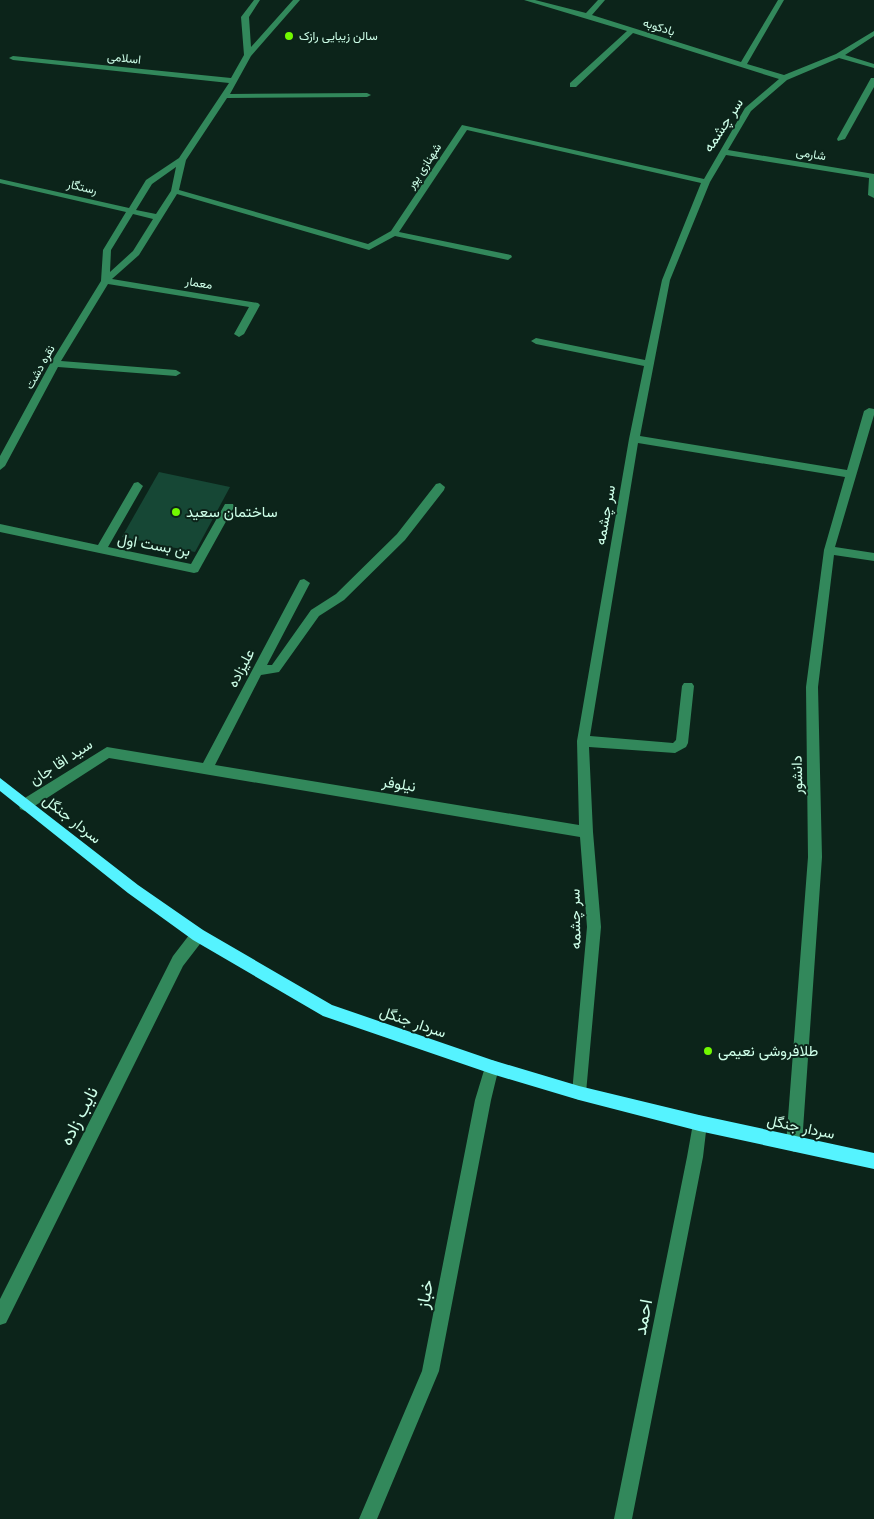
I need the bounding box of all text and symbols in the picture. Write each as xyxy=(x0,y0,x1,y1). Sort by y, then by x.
street label: بادکوبه xyxy=(641,13,677,40)
place label: سالن زیبایی رازک xyxy=(299,27,378,44)
marker: سالن زیبایی رازک xyxy=(283,30,295,42)
street label: اسلامی xyxy=(106,47,142,68)
street label: سر چشمه xyxy=(697,93,748,156)
street label: شهنازی پور xyxy=(401,139,445,193)
street label: شارمی xyxy=(795,143,827,164)
street label: رستگار xyxy=(64,175,99,198)
street label: معمار xyxy=(183,272,214,293)
street label: نقره دشت xyxy=(20,342,59,392)
street label: سر چشمه xyxy=(589,483,620,547)
place label: ساختمان سعید xyxy=(186,501,278,521)
marker: ساختمان سعید xyxy=(170,506,182,518)
street label: بن بست اول xyxy=(116,528,192,561)
street label: علیزاده xyxy=(222,645,259,690)
street label: سید اقا جان xyxy=(25,733,96,789)
street label: دانشور xyxy=(786,755,806,796)
street label: نیلوفر xyxy=(380,770,417,796)
street label: سردار جنگل xyxy=(39,789,106,847)
street label: سر چشمه xyxy=(563,888,586,949)
street label: سردار جنگل xyxy=(377,1000,449,1042)
place label: طلافروشی نعیمی xyxy=(718,1040,818,1061)
marker: طلافروشی نعیمی xyxy=(702,1045,714,1057)
street label: نایب زاده xyxy=(53,1082,103,1149)
street label: سردار جنگل xyxy=(765,1109,837,1143)
street label: خباز xyxy=(409,1277,439,1311)
street label: احمد xyxy=(627,1297,657,1337)

